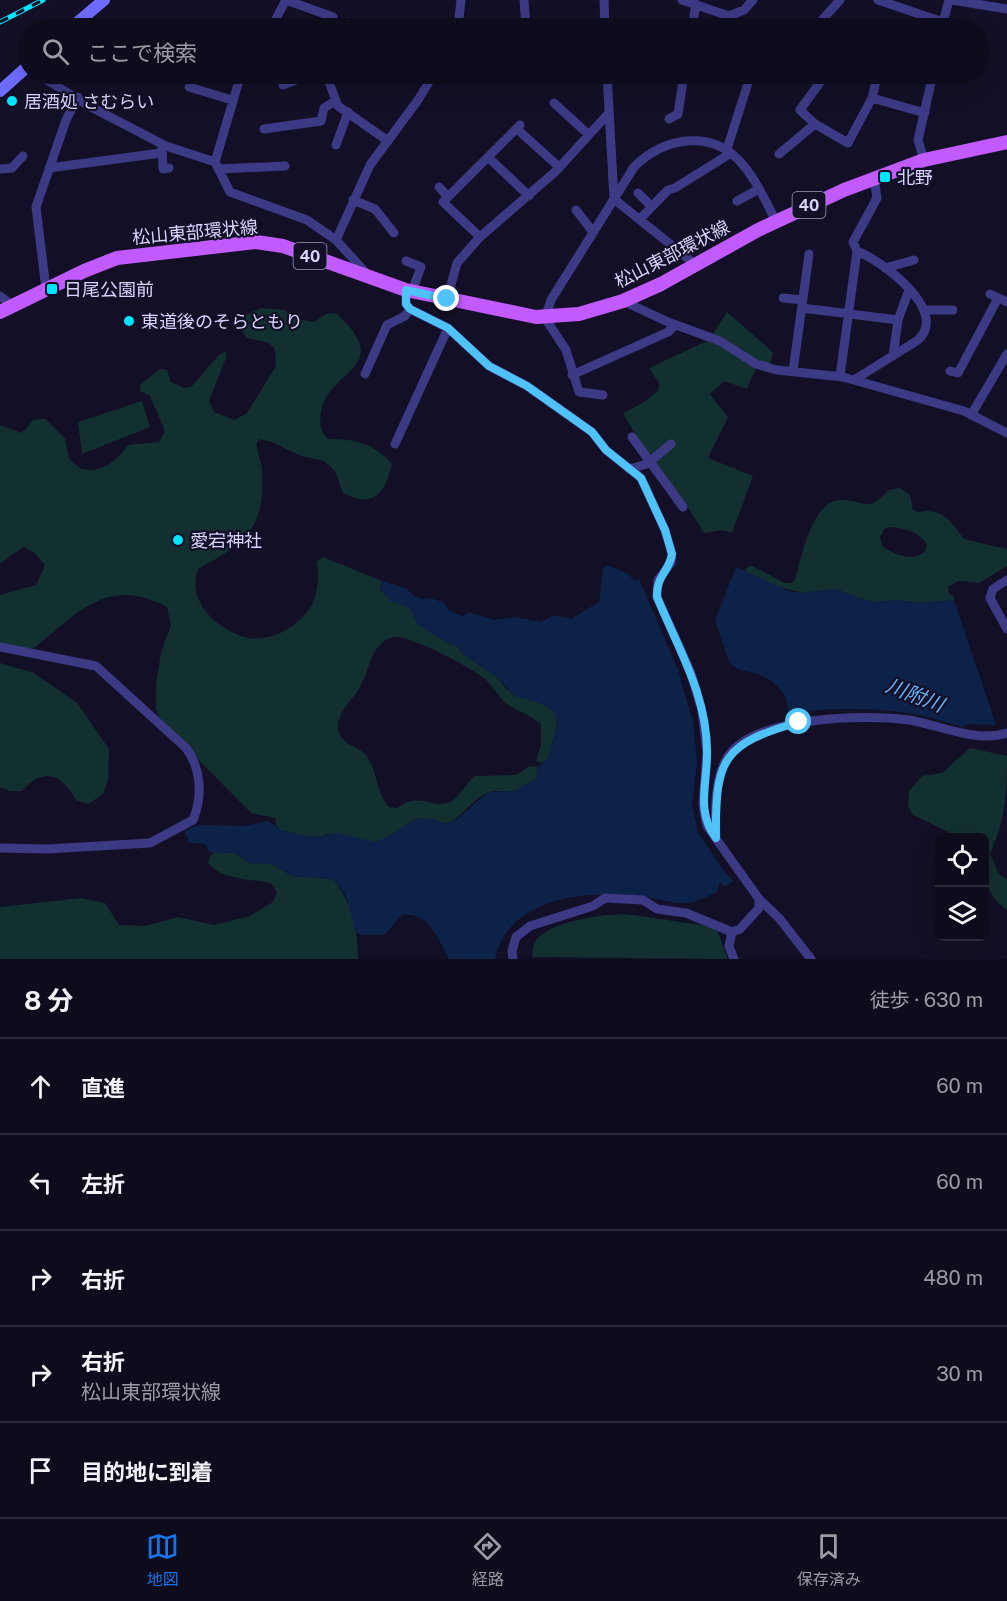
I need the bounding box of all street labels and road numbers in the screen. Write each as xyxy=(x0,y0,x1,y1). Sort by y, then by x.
road number: 40 xyxy=(792,192,826,218)
street label: 松山東部環状線 xyxy=(131,216,259,248)
street label: 松山東部環状線 xyxy=(611,216,733,292)
road number: 40 xyxy=(294,243,326,269)

